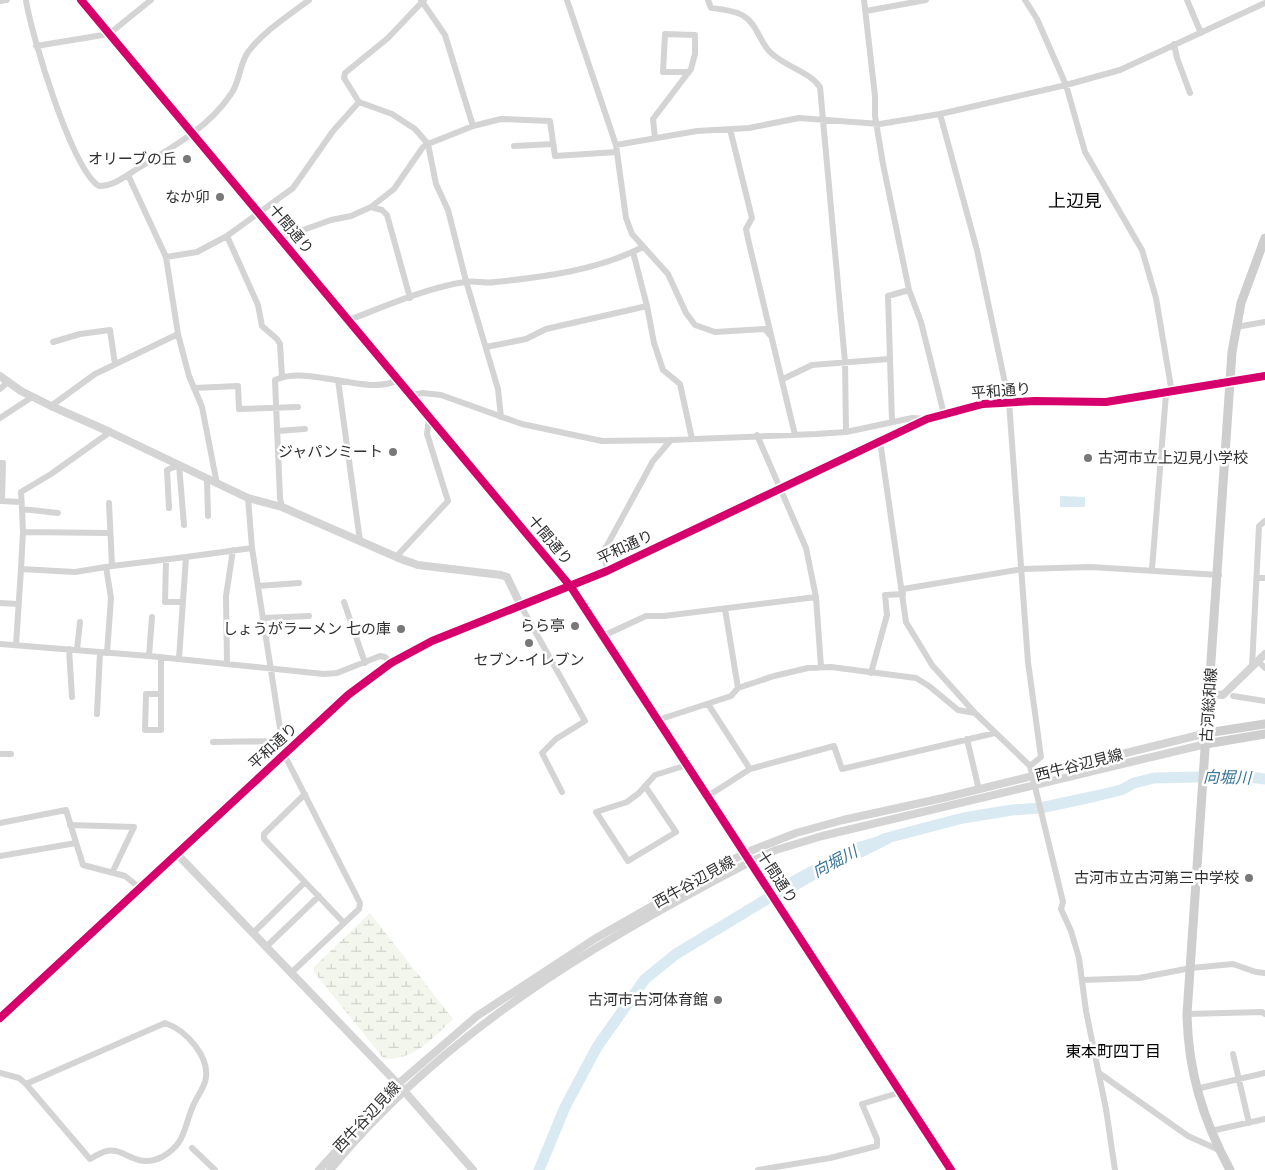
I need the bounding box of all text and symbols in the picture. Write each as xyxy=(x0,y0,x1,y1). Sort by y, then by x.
place label: オリーブの丘 xyxy=(88,150,177,168)
marker: オリーブの丘 xyxy=(181,153,193,165)
place label: なか卯 xyxy=(165,188,210,206)
district label: 上辺見 xyxy=(1048,190,1102,212)
marker: なか卯 xyxy=(214,191,226,203)
street label: 十間通り xyxy=(265,200,317,258)
street label: 平和通り xyxy=(970,379,1032,403)
place label: ジャパンミート xyxy=(278,443,383,461)
marker: ジャパンミート xyxy=(387,446,399,458)
place label: 古河市立上辺見小学校 xyxy=(1098,449,1248,467)
marker: 古河市立上辺見小学校 xyxy=(1082,452,1094,464)
street label: 十間通り xyxy=(524,511,576,569)
street label: 平和通り xyxy=(594,526,656,568)
place label: らら亭 xyxy=(520,617,565,635)
place label: しょうがラーメン 七の庫 xyxy=(223,620,391,638)
marker: らら亭 xyxy=(569,620,581,632)
marker: しょうがラーメン 七の庫 xyxy=(395,623,407,635)
marker: セブン-イレブン xyxy=(523,637,535,649)
place label: セブン-イレブン xyxy=(473,651,585,669)
street label: 古河総和線 xyxy=(1197,667,1221,743)
street label: 平和通り xyxy=(245,719,301,773)
street label: 西牛谷辺見線 xyxy=(1033,745,1125,785)
water label: 向堀川 xyxy=(1203,768,1253,788)
water label: 向堀川 xyxy=(809,841,863,882)
street label: 十間通り xyxy=(753,847,801,907)
street label: 西牛谷辺見線 xyxy=(650,852,738,912)
place label: 古河市立古河第三中学校 xyxy=(1074,869,1239,887)
marker: 古河市立古河第三中学校 xyxy=(1243,872,1255,884)
place label: 古河市古河体育館 xyxy=(588,991,708,1009)
marker: 古河市古河体育館 xyxy=(712,994,724,1006)
district label: 東本町四丁目 xyxy=(1065,1042,1161,1062)
street label: 西牛谷辺見線 xyxy=(330,1078,404,1156)

